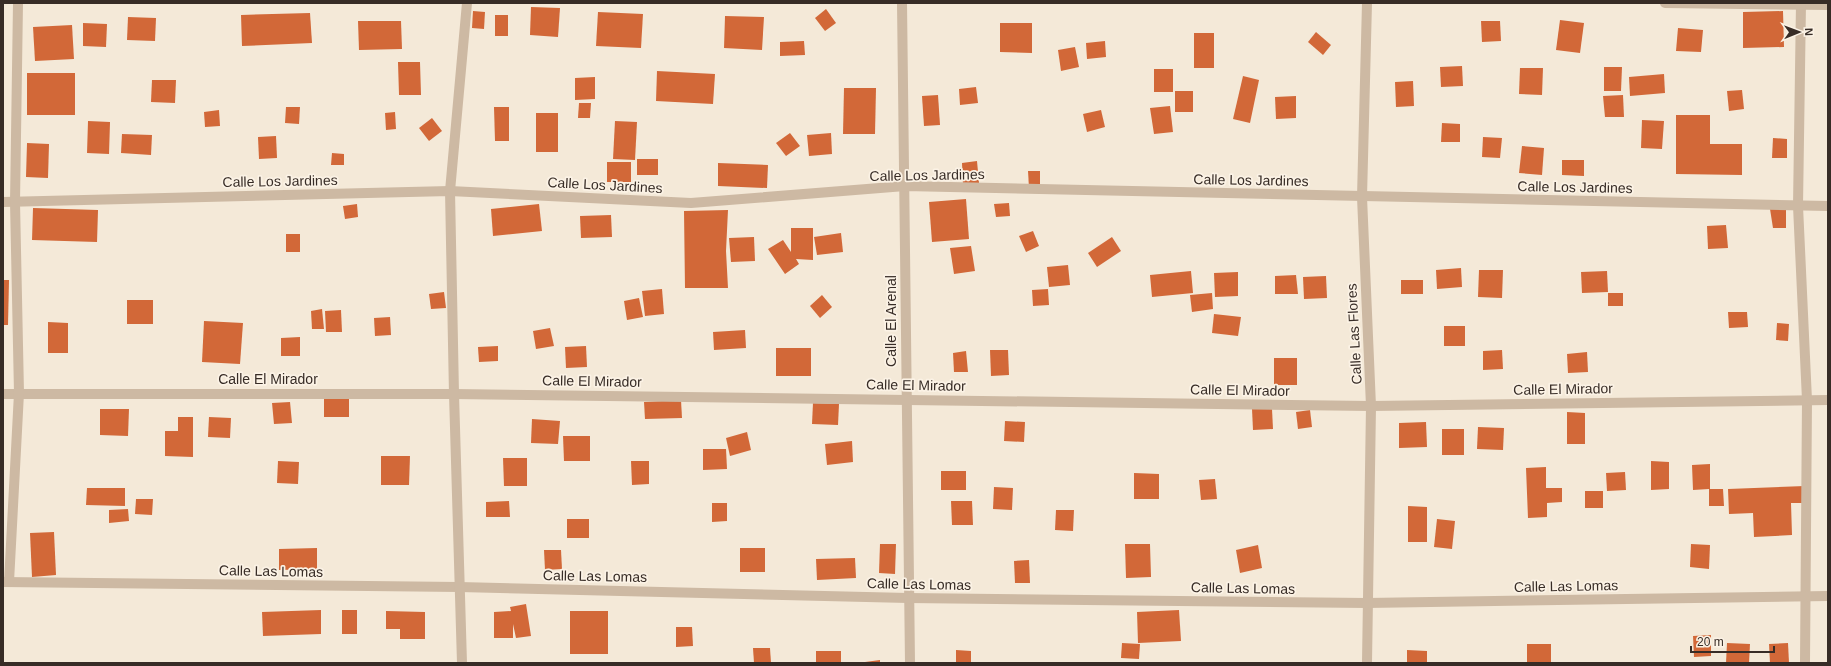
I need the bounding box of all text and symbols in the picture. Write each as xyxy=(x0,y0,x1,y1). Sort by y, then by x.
north arrow xyxy=(1779,12,1819,52)
text: N xyxy=(1803,28,1815,36)
street label: Calle Los Jardines xyxy=(869,166,985,184)
street label: Calle Los Jardines xyxy=(1193,171,1309,189)
street label: Calle Los Jardines xyxy=(222,172,338,190)
street label: Calle Los Jardines xyxy=(547,174,663,196)
street label: Calle Los Jardines xyxy=(1517,178,1633,196)
street label: Calle El Arenal xyxy=(883,275,899,367)
street label: Calle Las Flores xyxy=(1343,283,1365,385)
street label: Calle El Mirador xyxy=(218,371,318,387)
street label: Calle El Mirador xyxy=(542,372,642,390)
street label: Calle El Mirador xyxy=(866,376,966,394)
street label: Calle El Mirador xyxy=(1513,380,1613,398)
street label: Calle El Mirador xyxy=(1190,381,1290,399)
street label: Calle Las Lomas xyxy=(219,562,323,580)
street label: Calle Las Lomas xyxy=(543,567,647,585)
street label: Calle Las Lomas xyxy=(867,575,971,593)
street label: Calle Las Lomas xyxy=(1514,577,1618,595)
street label: Calle Las Lomas xyxy=(1191,579,1295,597)
scale bar xyxy=(1691,628,1774,654)
text: 20 m xyxy=(1697,635,1724,649)

